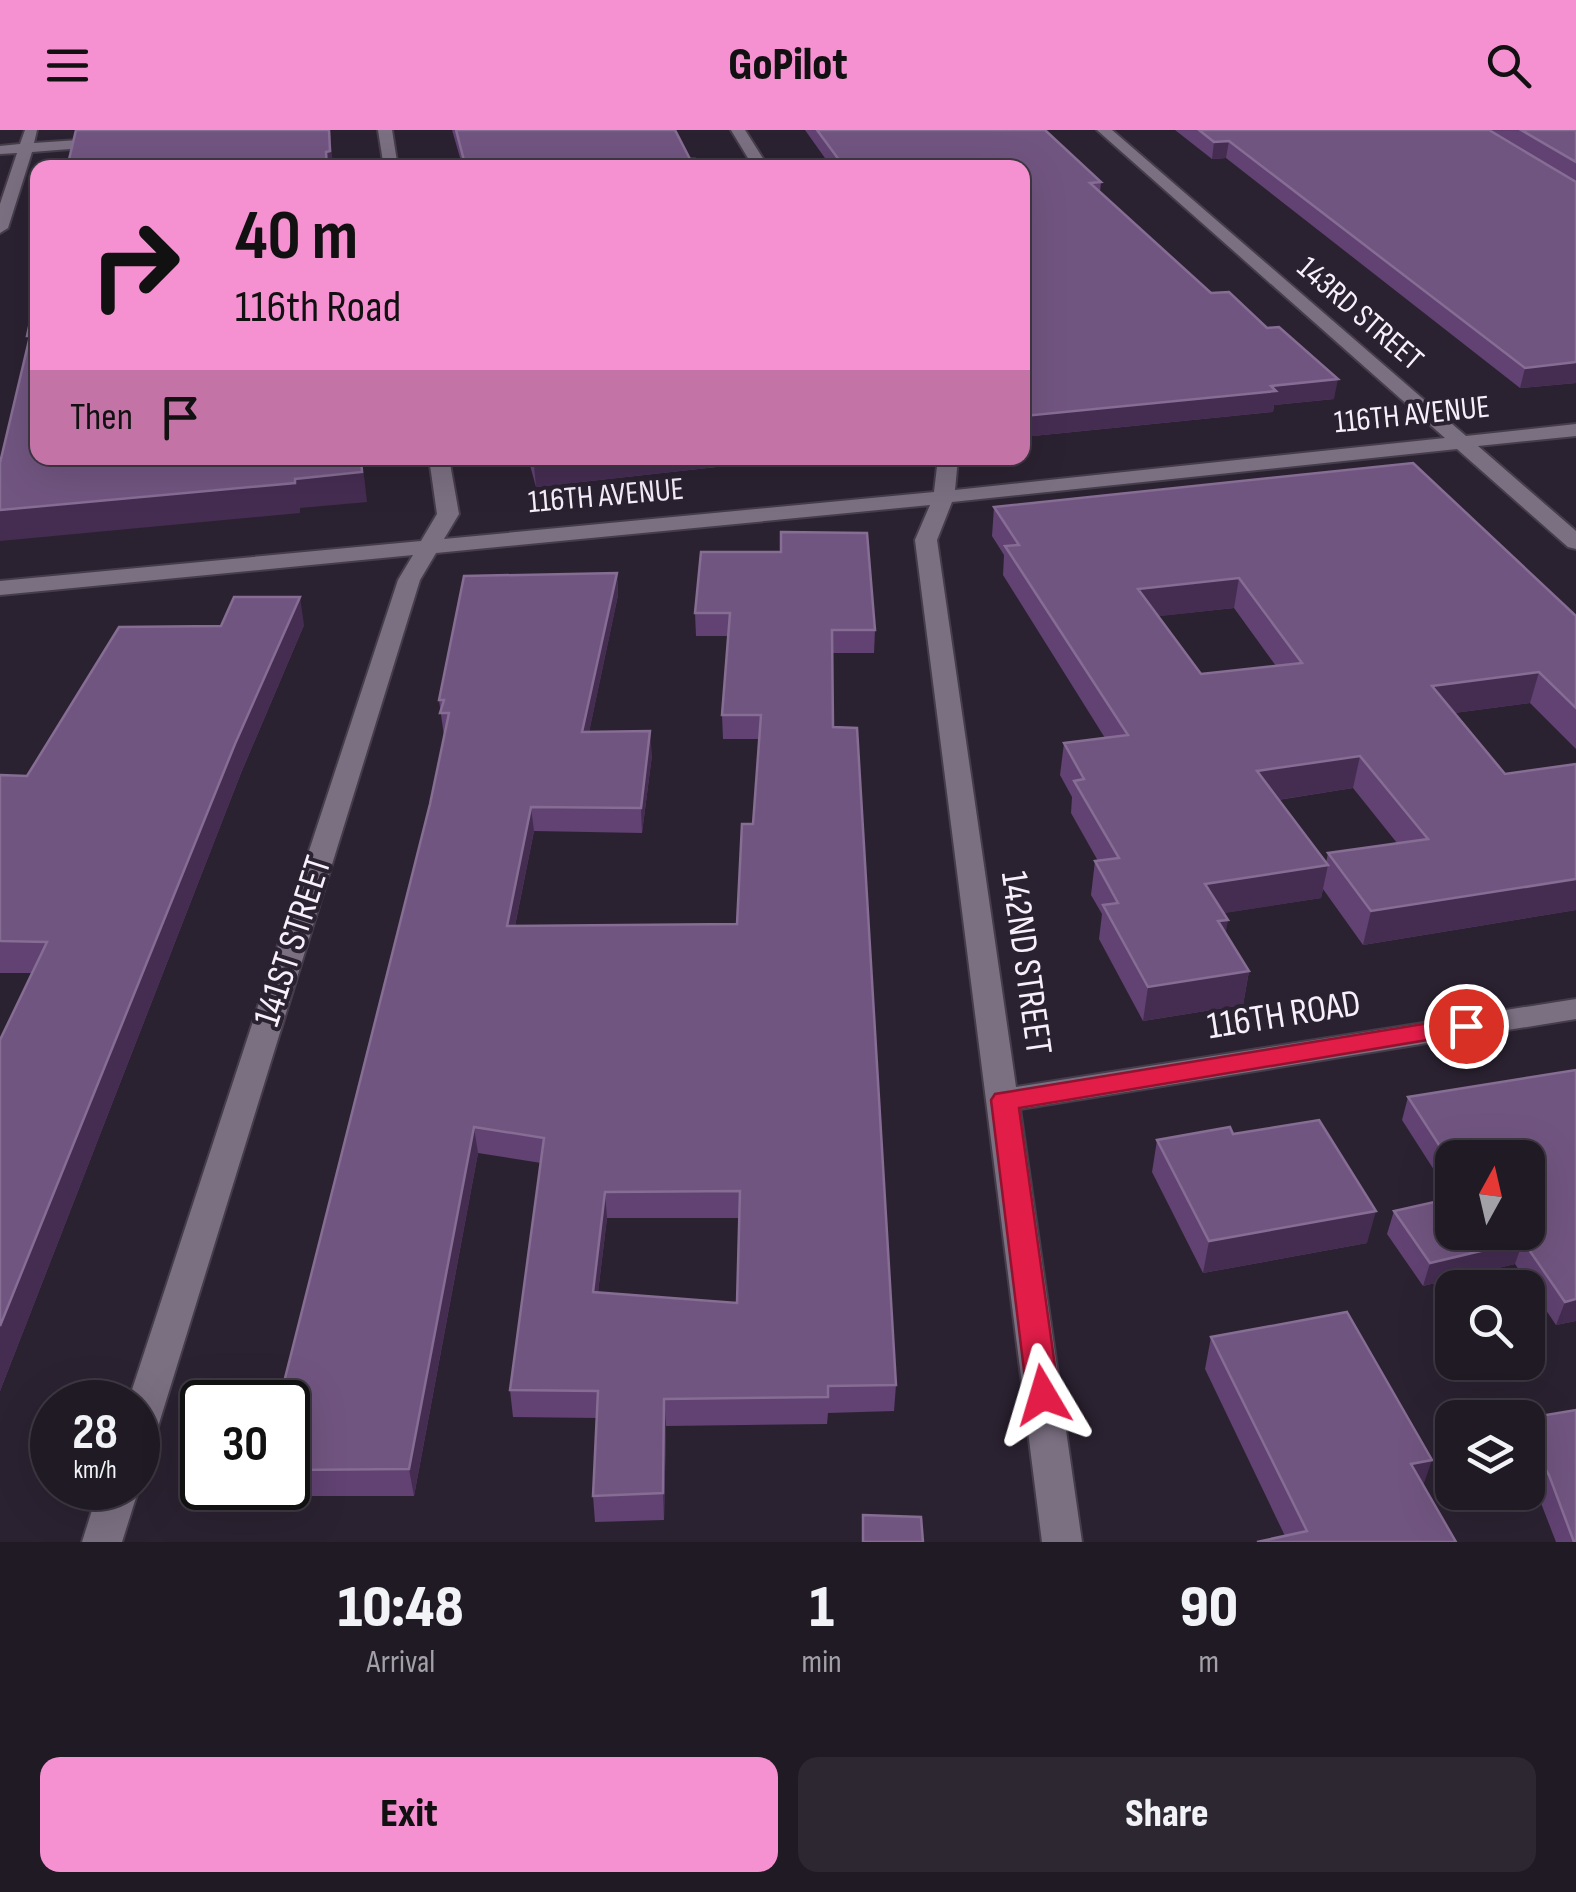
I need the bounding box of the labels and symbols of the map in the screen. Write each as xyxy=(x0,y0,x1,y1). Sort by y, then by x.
street label: 143RD STREET xyxy=(1289,249,1431,379)
street label: 116TH AVENUE xyxy=(1332,387,1492,443)
street label: 116TH AVENUE xyxy=(527,470,685,522)
street label: 141ST STREET xyxy=(244,850,342,1032)
street label: 142ND STREET xyxy=(991,868,1061,1058)
street label: 116TH ROAD xyxy=(1204,981,1364,1049)
pin xyxy=(1424,984,1509,1069)
north arrow xyxy=(1435,1140,1545,1250)
position arrow xyxy=(991,1343,1095,1447)
speed limit sign: 30 xyxy=(180,1380,310,1510)

